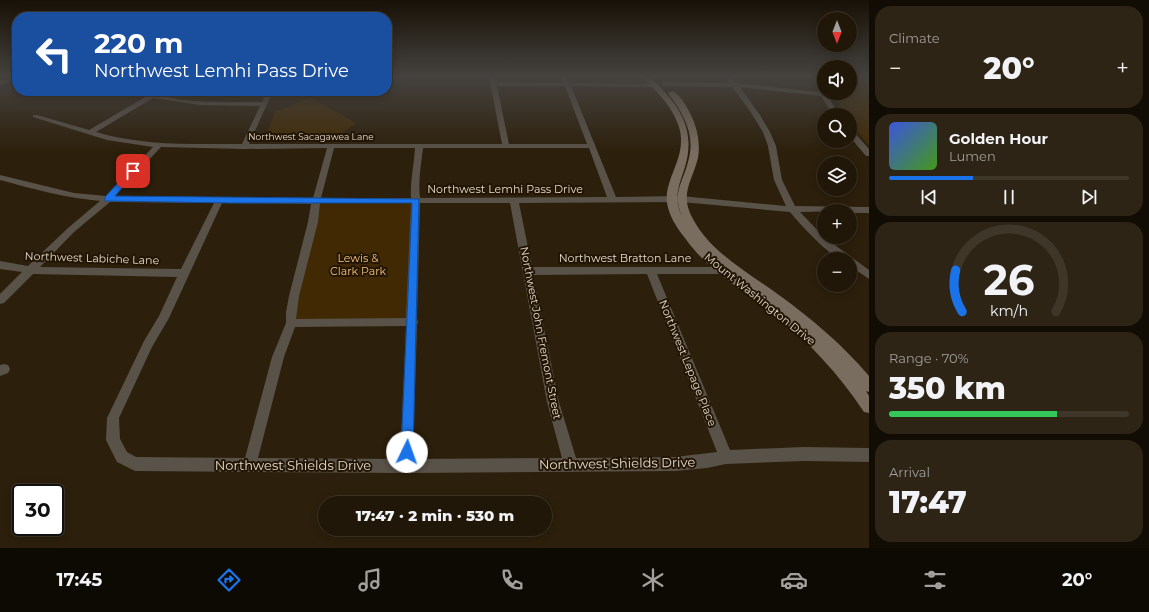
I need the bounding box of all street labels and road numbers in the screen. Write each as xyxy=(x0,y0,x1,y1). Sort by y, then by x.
street label: Northwest Sacagawea Lane xyxy=(248,131,374,142)
street label: Northwest Lemhi Pass Drive xyxy=(427,182,583,196)
street label: Northwest John Fremont Street xyxy=(517,245,565,421)
street label: Northwest Labiche Lane xyxy=(25,249,160,267)
street label: Mount Washington Drive xyxy=(702,250,819,348)
street label: Northwest Bratton Lane xyxy=(559,251,692,265)
street label: Northwest Lepage Place xyxy=(656,298,720,429)
street label: Northwest Shields Drive xyxy=(539,454,695,472)
street label: Northwest Shields Drive xyxy=(215,457,371,473)

